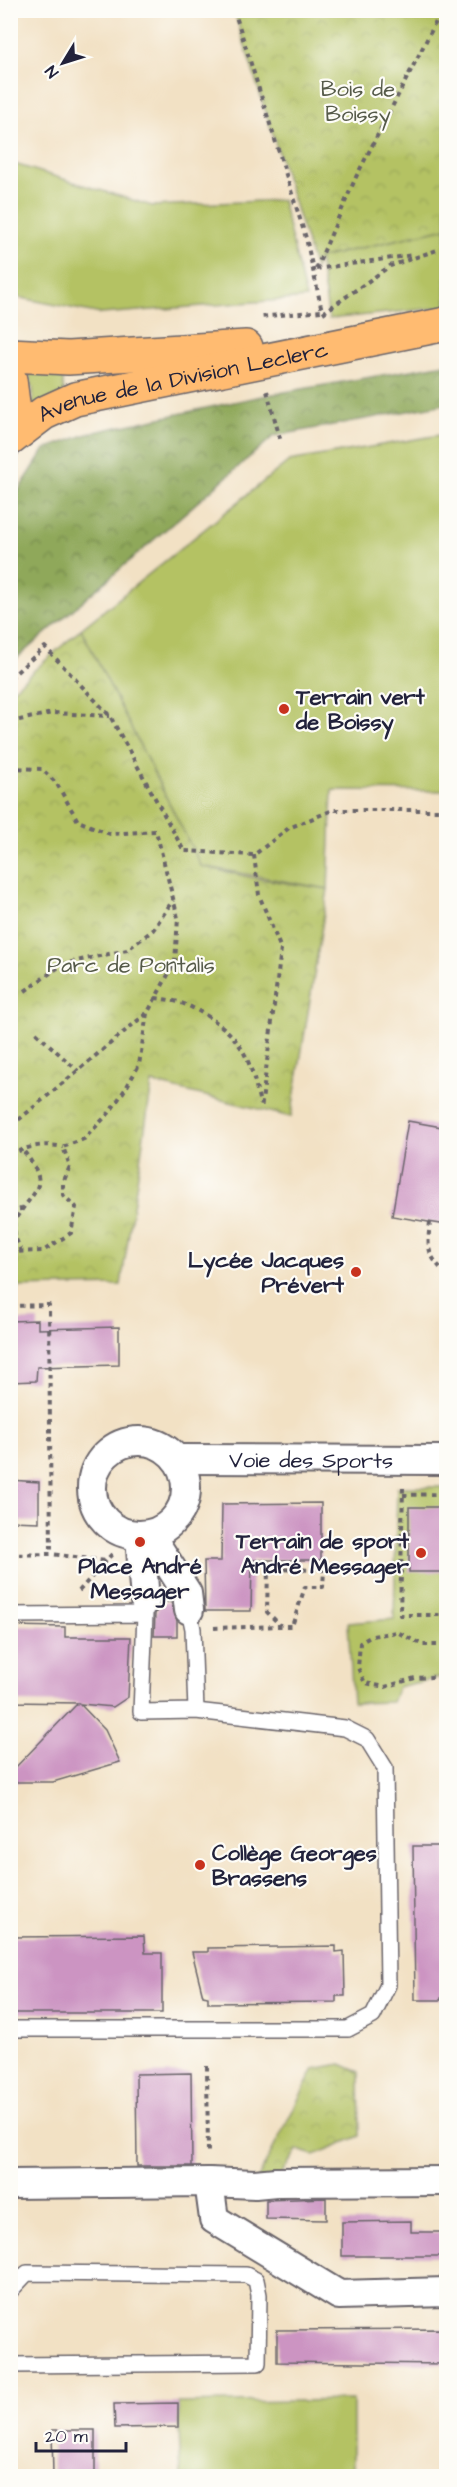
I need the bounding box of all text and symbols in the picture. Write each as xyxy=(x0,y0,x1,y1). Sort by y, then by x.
north arrow xyxy=(33,33,93,93)
text: N xyxy=(40,61,64,82)
park label: Bois de Boissy xyxy=(321,74,395,131)
street label: Avenue de la Division Leclerc xyxy=(33,334,331,431)
place label: Terrain vert de Boissy xyxy=(295,682,426,740)
marker: Terrain vert de Boissy xyxy=(277,702,291,716)
park label: Parc de Pontalis xyxy=(47,950,215,981)
place label: Lycée Jacques Prévert xyxy=(188,1245,345,1301)
marker: Lycée Jacques Prévert xyxy=(349,1265,363,1279)
street label: Voie des Sports xyxy=(229,1445,393,1477)
place label: Terrain de sport André Messager xyxy=(235,1526,410,1583)
marker: Place André Messager xyxy=(133,1535,147,1549)
marker: Terrain de sport André Messager xyxy=(414,1546,428,1560)
place label: Place André Messager xyxy=(78,1551,202,1608)
place label: Collège Georges Brassens xyxy=(212,1838,377,1894)
marker: Collège Georges Brassens xyxy=(193,1858,207,1872)
scale bar xyxy=(36,2415,126,2453)
text: 20 m xyxy=(45,2424,88,2449)

